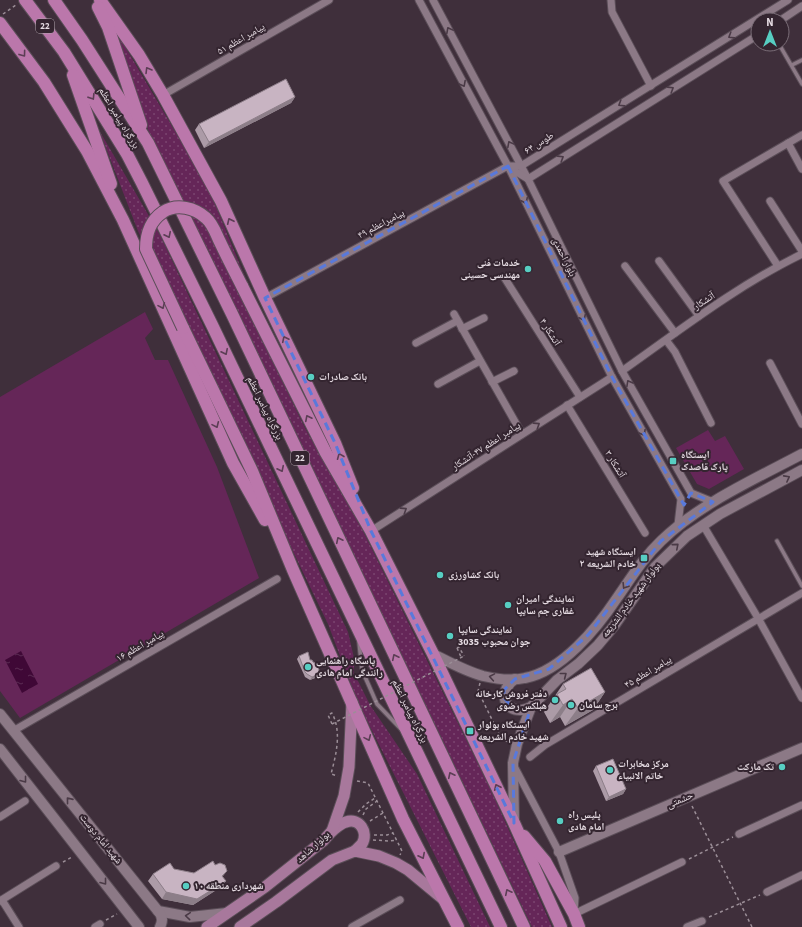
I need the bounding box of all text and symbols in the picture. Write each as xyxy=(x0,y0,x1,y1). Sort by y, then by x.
north arrow xyxy=(750,12,790,52)
text: N xyxy=(766,15,774,30)
road number: 22 xyxy=(36,19,54,33)
street label: پیامبر اعظم ۵۱ xyxy=(215,20,268,58)
one-way arrow xyxy=(446,26,454,34)
one-way arrow xyxy=(728,31,735,38)
one-way arrow xyxy=(18,50,26,57)
one-way arrow xyxy=(145,67,152,74)
one-way arrow xyxy=(459,80,466,87)
street label: بزرگراه پیامبر اعظم xyxy=(95,85,143,152)
one-way arrow xyxy=(667,87,674,94)
one-way arrow xyxy=(87,93,95,100)
one-way arrow xyxy=(618,99,625,107)
street label: طوس ۶۴ xyxy=(522,128,557,158)
one-way arrow xyxy=(507,141,515,149)
one-way arrow xyxy=(557,155,564,163)
one-way arrow xyxy=(520,197,528,205)
street label: پیامبراعظم ۴۹ xyxy=(355,206,407,242)
one-way arrow xyxy=(227,218,235,225)
one-way arrow xyxy=(163,231,171,239)
street label: بلوار احمدی xyxy=(549,235,580,279)
place label: خدمات فنی مهندسی حسینی xyxy=(461,256,521,282)
marker: خدمات فنی مهندسی حسینی xyxy=(523,264,533,274)
street label: آتشکار xyxy=(690,289,718,314)
one-way arrow xyxy=(158,303,166,310)
one-way arrow xyxy=(578,314,586,321)
street label: آتشکار ۴ xyxy=(536,316,564,349)
one-way arrow xyxy=(282,336,290,343)
one-way arrow xyxy=(220,348,228,355)
place label: بانک صادرات xyxy=(319,370,367,384)
marker: بانک صادرات xyxy=(306,372,316,382)
street label: بزرگراه پیامبر اعظم xyxy=(243,374,287,442)
one-way arrow xyxy=(626,380,633,387)
one-way arrow xyxy=(305,415,313,422)
street label: پیامبر اعظم ۴۷-آتشکار xyxy=(448,418,523,474)
one-way arrow xyxy=(211,420,219,428)
one-way arrow xyxy=(532,423,539,430)
one-way arrow xyxy=(639,429,646,436)
street label: آتشکار ۳ xyxy=(601,448,629,481)
place label: ایستگاه پارک قاصدک xyxy=(681,448,728,474)
road number: 22 xyxy=(291,451,309,465)
one-way arrow xyxy=(337,453,345,461)
marker: ایستگاه پارک قاصدک xyxy=(668,456,678,466)
one-way arrow xyxy=(276,465,284,473)
one-way arrow xyxy=(783,476,790,483)
one-way arrow xyxy=(399,508,406,515)
one-way arrow xyxy=(336,537,344,544)
one-way arrow xyxy=(672,543,679,550)
place label: ایستگاه شهید خادم الشریعه ۲ xyxy=(580,545,636,571)
marker: ایستگاه شهید خادم الشریعه ۲ xyxy=(639,553,649,563)
street label: بولوار شهید خادم الشریعه xyxy=(598,560,664,640)
place label: بانک کشاورزی xyxy=(448,568,499,582)
marker: بانک کشاورزی xyxy=(435,570,445,580)
one-way arrow xyxy=(622,582,630,589)
place label: نمایندگی امیران غفاری جم سایپا xyxy=(516,592,575,618)
marker: نمایندگی امیران غفاری جم سایپا xyxy=(503,600,513,610)
place label: نمایندگی سایپا جوان محبوب 3035 xyxy=(458,623,531,649)
street label: پیامبر اعظم ۱۶ xyxy=(114,627,167,665)
marker: نمایندگی سایپا جوان محبوب 3035 xyxy=(445,631,455,641)
street label: پیامبر اعظم ۴۵ xyxy=(622,652,674,692)
place label: پاسگاه راهنمایی رانندگی امام هادی xyxy=(316,654,383,680)
one-way arrow xyxy=(392,654,400,662)
marker: پاسگاه راهنمایی رانندگی امام هادی xyxy=(303,662,313,672)
one-way arrow xyxy=(560,672,567,679)
one-way arrow xyxy=(489,673,495,682)
street label: بزرگراه پیامبر اعظم xyxy=(388,677,432,745)
place label: دفتر فروش کارخانه هبلکس رضوی xyxy=(475,687,547,713)
marker: دفتر فروش کارخانه هبلکس رضوی xyxy=(550,695,560,705)
place label: برج سامان xyxy=(579,698,618,712)
marker: برج سامان xyxy=(566,700,576,710)
place label: ایستگاه بولوار شهید خادم الشریعه xyxy=(477,718,549,744)
marker: ایستگاه بولوار شهید خادم الشریعه xyxy=(465,726,475,736)
one-way arrow xyxy=(363,734,371,741)
place label: مرکز مخابرات خاتم الانبیاء xyxy=(618,757,669,783)
place label: تک مارکت xyxy=(737,760,775,774)
marker: تک مارکت xyxy=(777,762,787,772)
marker: مرکز مخابرات خاتم الانبیاء xyxy=(605,765,615,775)
one-way arrow xyxy=(449,771,456,779)
one-way arrow xyxy=(19,775,26,782)
one-way arrow xyxy=(494,784,502,792)
street label: حشمتی xyxy=(665,788,696,812)
one-way arrow xyxy=(67,798,74,805)
place label: پلیس راه امام هادی xyxy=(568,808,604,834)
street label: شهید امام دوست xyxy=(76,811,126,867)
marker: پلیس راه امام هادی xyxy=(555,816,565,826)
street label: بولوار شاهد xyxy=(293,828,333,866)
one-way arrow xyxy=(417,852,424,859)
one-way arrow xyxy=(99,878,106,885)
place label: شهرداری منطقه ۱۰ xyxy=(194,879,264,893)
marker: شهرداری منطقه ۱۰ xyxy=(181,881,191,891)
one-way arrow xyxy=(505,888,513,896)
one-way arrow xyxy=(185,912,191,921)

